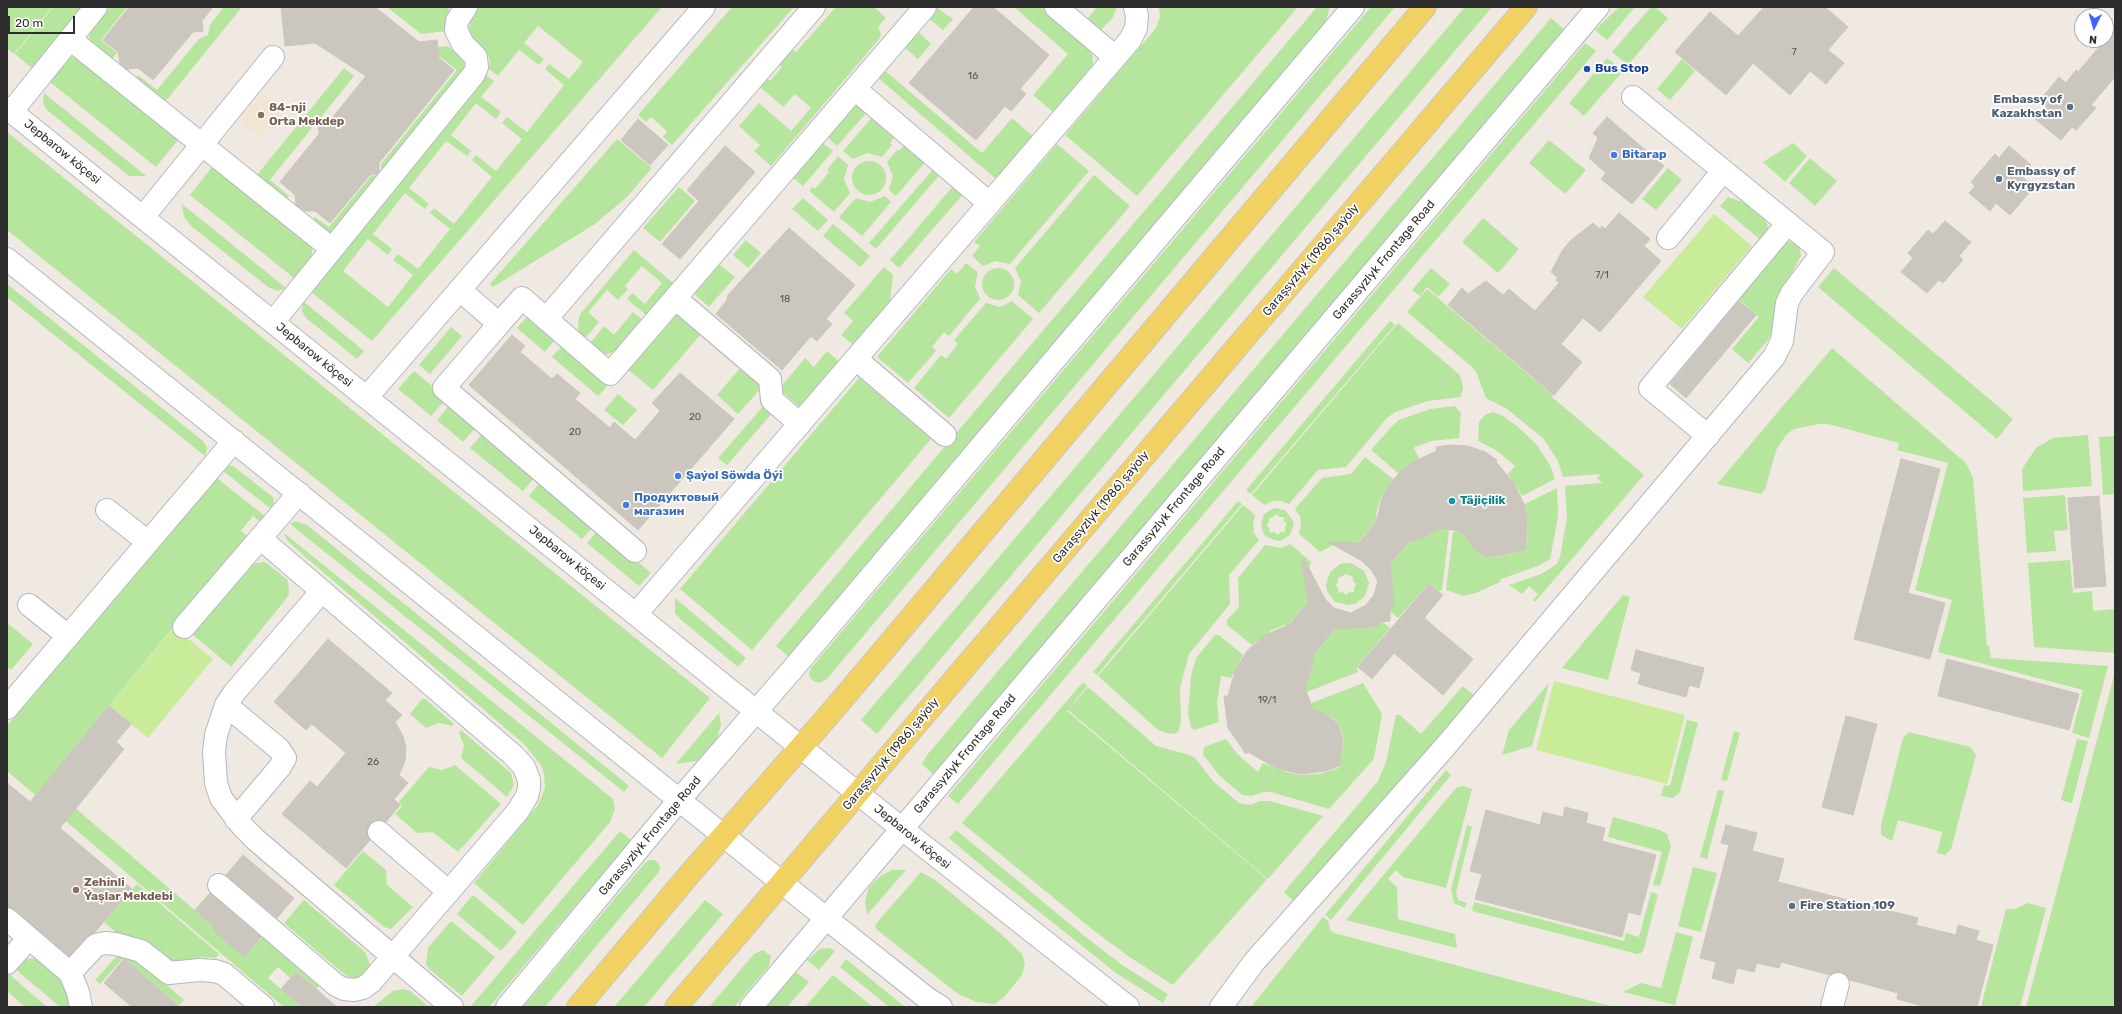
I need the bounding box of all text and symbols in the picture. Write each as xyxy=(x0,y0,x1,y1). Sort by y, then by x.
scale bar xyxy=(10,8,77,34)
north arrow xyxy=(2074,8,2114,48)
text: 20 m xyxy=(15,16,43,30)
text: N xyxy=(2088,33,2098,46)
house number: 7 xyxy=(1791,46,1797,58)
place label: Bus Stop xyxy=(1595,62,1649,76)
marker: Bus Stop xyxy=(1582,64,1592,74)
house number: 16 xyxy=(968,70,978,82)
place label: Embassy of Kazakhstan xyxy=(1992,93,2062,121)
place label: 84-nji Orta Mekdep xyxy=(269,101,344,129)
marker: Embassy of Kazakhstan xyxy=(2065,102,2075,112)
marker: 84-nji Orta Mekdep xyxy=(256,110,266,120)
street label: Jepbarow köçesi xyxy=(21,117,103,187)
place label: Bitarap xyxy=(1622,148,1667,162)
marker: Bitarap xyxy=(1609,150,1619,160)
place label: Embassy of Kyrgyzstan xyxy=(2007,165,2076,193)
marker: Embassy of Kyrgyzstan xyxy=(1994,174,2004,184)
street label: Garassyzlyk Frontage Road xyxy=(1330,197,1438,323)
street label: Garaşsyzlyk (1986) şaýoly xyxy=(1260,201,1362,319)
house number: 7/1 xyxy=(1595,269,1609,281)
house number: 18 xyxy=(780,293,790,305)
street label: Jepbarow köçesi xyxy=(273,320,355,390)
house number: 20 xyxy=(689,411,701,423)
house number: 20 xyxy=(569,426,581,438)
street label: Garassyzlyk Frontage Road xyxy=(1120,444,1228,570)
street label: Garaşsyzlyk (1986) şaýoly xyxy=(1050,448,1152,566)
place label: Şaýol Söwda Öýi xyxy=(686,469,782,483)
marker: Şaýol Söwda Öýi xyxy=(673,471,683,481)
place label: Продуктовый магазин xyxy=(634,491,719,519)
place label: Täjiçilik xyxy=(1460,494,1505,508)
marker: Täjiçilik xyxy=(1447,496,1457,506)
marker: Продуктовый магазин xyxy=(621,500,631,510)
street label: Jepbarow köçesi xyxy=(526,523,608,593)
street label: Garassyzlyk Frontage Road xyxy=(911,691,1019,817)
house number: 19/1 xyxy=(1258,694,1276,706)
street label: Garaşsyzlyk (1986) şaýoly xyxy=(840,695,942,813)
house number: 26 xyxy=(367,756,379,768)
street label: Garassyzlyk Frontage Road xyxy=(596,773,704,899)
street label: Jepbarow köçesi xyxy=(871,802,953,872)
place label: Zehinli Ýaşlar Mekdebi xyxy=(84,876,173,904)
marker: Zehinli Ýaşlar Mekdebi xyxy=(71,885,81,895)
place label: Fire Station 109 xyxy=(1800,899,1895,913)
marker: Fire Station 109 xyxy=(1787,901,1797,911)

